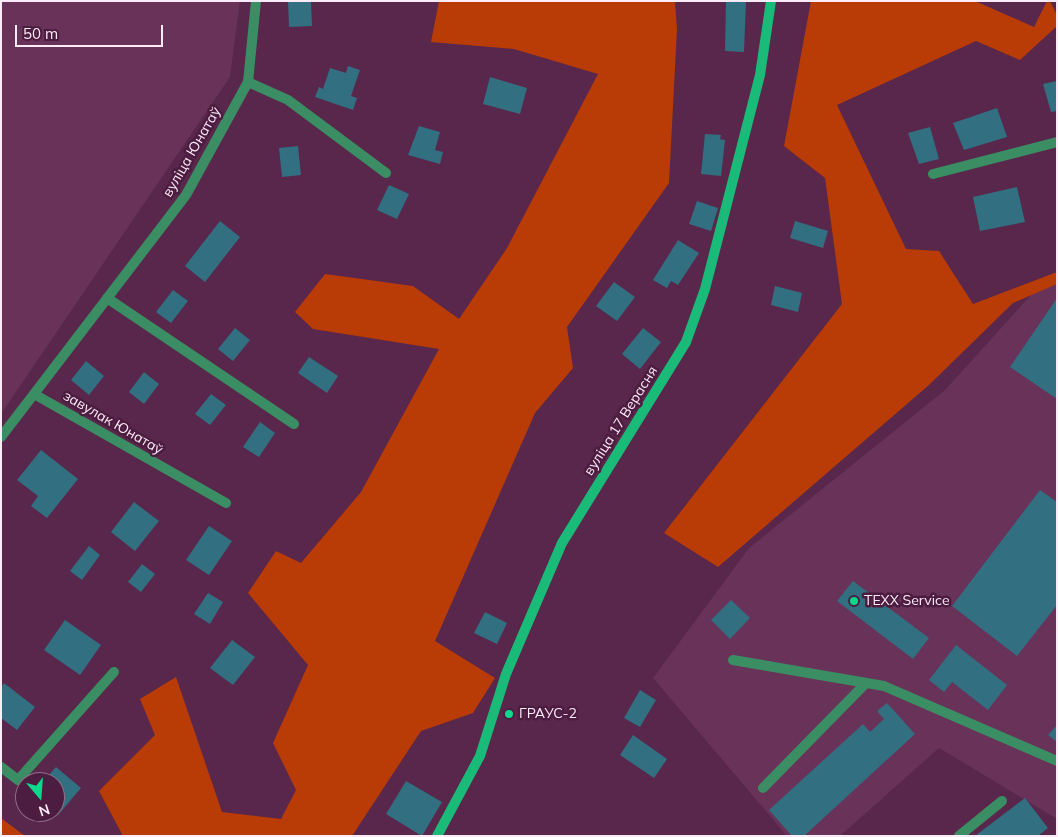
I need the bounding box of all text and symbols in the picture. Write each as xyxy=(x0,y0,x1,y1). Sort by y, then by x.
scale bar xyxy=(18,15,165,47)
text: 50 m xyxy=(23,24,58,43)
street label: вуліца Юнатаў xyxy=(159,104,225,200)
street label: вуліца 17 Верасня xyxy=(581,363,661,479)
street label: завулак Юнатаў xyxy=(60,388,166,458)
place label: TEXX Service xyxy=(864,593,950,609)
marker: TEXX Service xyxy=(848,595,860,607)
place label: ГРАУС-2 xyxy=(519,706,577,722)
marker: ГРАУС-2 xyxy=(503,708,515,720)
north arrow xyxy=(15,772,65,822)
text: N xyxy=(37,800,52,821)

